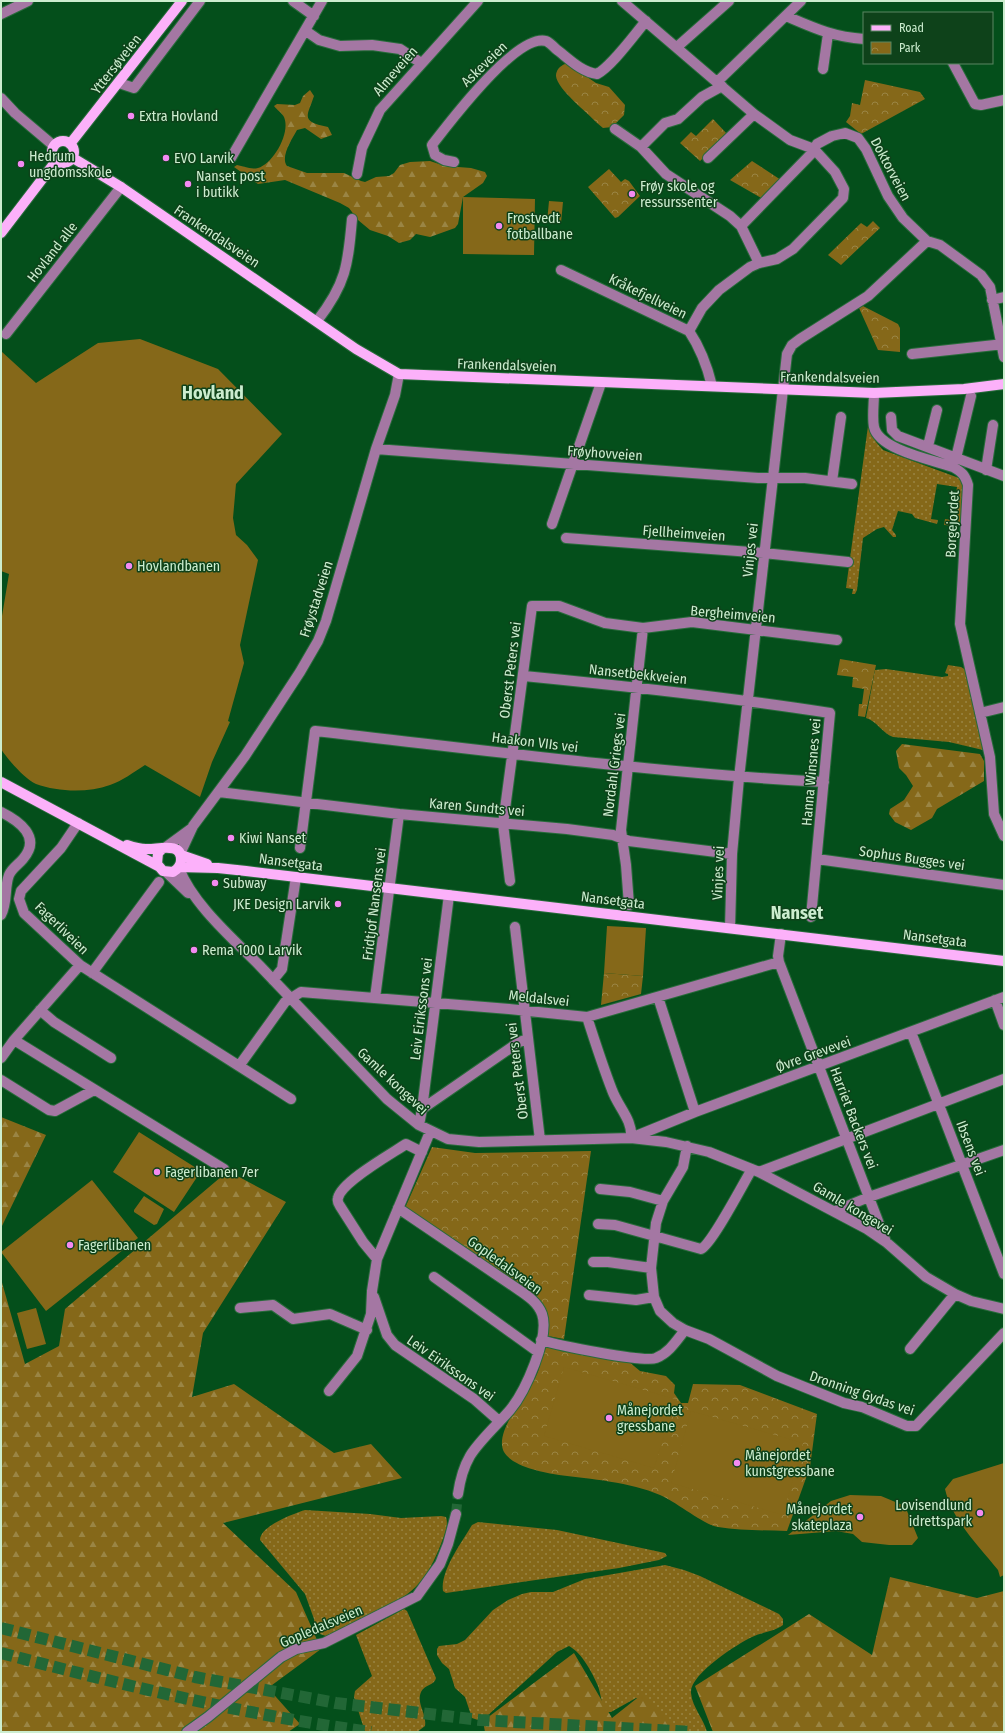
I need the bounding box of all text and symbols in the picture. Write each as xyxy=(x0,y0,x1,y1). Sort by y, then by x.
legend xyxy=(863,12,993,64)
text: Road xyxy=(899,21,924,35)
street label: Yttersøveien xyxy=(88,31,145,98)
street label: Askeveien xyxy=(458,38,511,90)
text: Park xyxy=(899,41,921,55)
street label: Almeveien xyxy=(369,43,421,99)
place label: Extra Hovland xyxy=(139,108,218,125)
marker: Extra Hovland xyxy=(126,111,136,121)
street label: Doktorveien xyxy=(867,135,914,204)
place label: Hedrum ungdomsskole xyxy=(29,148,112,181)
place label: EVO Larvik xyxy=(174,150,234,167)
marker: EVO Larvik xyxy=(161,153,171,163)
marker: Hedrum ungdomsskole xyxy=(16,159,26,169)
place label: Nanset post i butikk xyxy=(196,168,265,201)
place label: Frøy skole og ressurssenter xyxy=(640,178,718,211)
marker: Nanset post i butikk xyxy=(183,179,193,189)
marker: Frøy skole og ressurssenter xyxy=(627,189,637,199)
street label: Frankendalsveien xyxy=(171,202,263,271)
place label: Frostvedt fotballbane xyxy=(507,210,573,243)
street label: Hovland alle xyxy=(24,219,81,286)
marker: Frostvedt fotballbane xyxy=(494,221,504,231)
street label: Kråkefjellveien xyxy=(606,270,690,323)
street label: Frankendalsveien xyxy=(457,355,557,376)
street label: Frankendalsveien xyxy=(780,368,880,387)
district label: Hovland xyxy=(182,382,244,404)
street label: Frøyhovveien xyxy=(567,442,643,465)
street label: Borgejordet xyxy=(942,490,963,558)
street label: Fjellheimveien xyxy=(642,522,726,545)
street label: Vinjes vei xyxy=(739,522,762,578)
place label: Hovlandbanen xyxy=(137,558,220,575)
street label: Frøystadveien xyxy=(296,559,337,640)
marker: Hovlandbanen xyxy=(124,561,134,571)
street label: Bergheimveien xyxy=(690,602,776,627)
street label: Oberst Peters vei xyxy=(496,621,525,719)
street label: Nansetbekkveien xyxy=(588,661,688,688)
street label: Nordahl Griegs vei xyxy=(600,712,629,818)
street label: Hanna Winsnes vei xyxy=(798,718,825,826)
street label: Haakon VIIs vei xyxy=(491,729,579,756)
street label: Karen Sundts vei xyxy=(428,795,525,820)
place label: Kiwi Nanset xyxy=(239,830,307,847)
marker: Kiwi Nanset xyxy=(226,833,236,843)
street label: Sophus Bugges vei xyxy=(858,843,966,874)
street label: Vinjes vei xyxy=(709,846,728,900)
street label: Fridtjof Nansens vei xyxy=(359,847,390,961)
street label: Nansetgata xyxy=(258,850,324,875)
place label: Subway xyxy=(223,875,267,892)
marker: Subway xyxy=(210,878,220,888)
street label: Nansetgata xyxy=(580,888,646,913)
place label: JKE Design Larvik xyxy=(233,896,330,913)
street label: Fagerliveien xyxy=(31,899,92,958)
marker: JKE Design Larvik xyxy=(333,899,343,909)
district label: Nanset xyxy=(771,902,824,924)
street label: Nansetgata xyxy=(902,926,968,951)
place label: Rema 1000 Larvik xyxy=(202,942,302,959)
marker: Rema 1000 Larvik xyxy=(189,945,199,955)
street label: Leiv Eirikssons vei xyxy=(407,957,436,1061)
street label: Meldalsvei xyxy=(508,987,570,1010)
street label: Oberst Peters vei xyxy=(503,1022,532,1120)
street label: Øvre Grevevei xyxy=(773,1033,853,1076)
street label: Gamle kongevei xyxy=(354,1044,432,1118)
street label: Harriet Backers vei xyxy=(826,1065,881,1172)
street label: Ibsens vei xyxy=(952,1118,989,1178)
place label: Fagerlibanen 7er xyxy=(165,1164,259,1181)
marker: Fagerlibanen 7er xyxy=(152,1167,162,1177)
street label: Gamle kongevei xyxy=(810,1178,896,1239)
street label: Gopledalsveien xyxy=(464,1233,545,1298)
place label: Fagerlibanen xyxy=(78,1237,151,1254)
marker: Fagerlibanen xyxy=(65,1240,75,1250)
street label: Leiv Eirikssons vei xyxy=(404,1332,498,1405)
street label: Dronning Gydas vei xyxy=(807,1368,917,1419)
place label: Månejordet gressbane xyxy=(617,1402,683,1435)
marker: Månejordet gressbane xyxy=(604,1413,614,1423)
place label: Månejordet kunstgressbane xyxy=(745,1447,835,1480)
marker: Månejordet kunstgressbane xyxy=(732,1458,742,1468)
place label: Lovisendlund idrettspark xyxy=(895,1497,972,1530)
place label: Månejordet skateplaza xyxy=(787,1501,852,1534)
marker: Lovisendlund idrettspark xyxy=(975,1508,985,1518)
marker: Månejordet skateplaza xyxy=(855,1512,865,1522)
street label: Gopledalsveien xyxy=(277,1601,365,1651)

